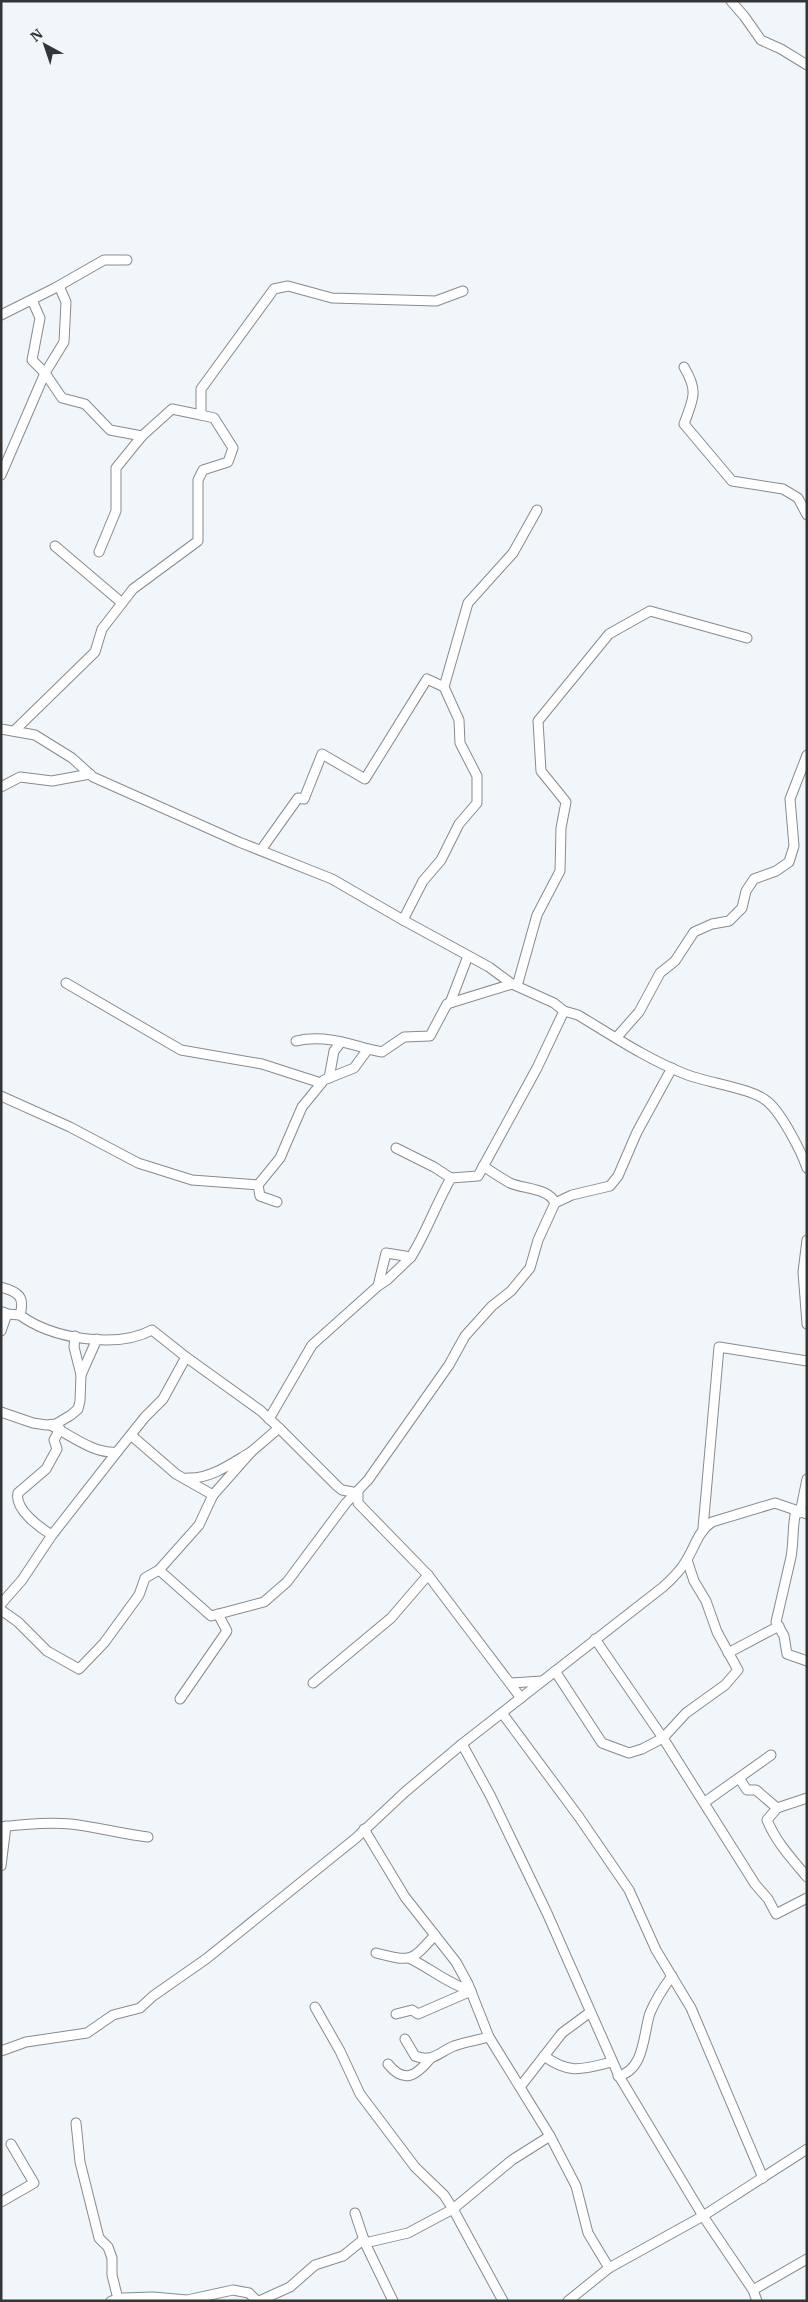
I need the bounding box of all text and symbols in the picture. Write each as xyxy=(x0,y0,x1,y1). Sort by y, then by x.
north arrow xyxy=(20,20,70,70)
text: N xyxy=(27,25,47,45)

